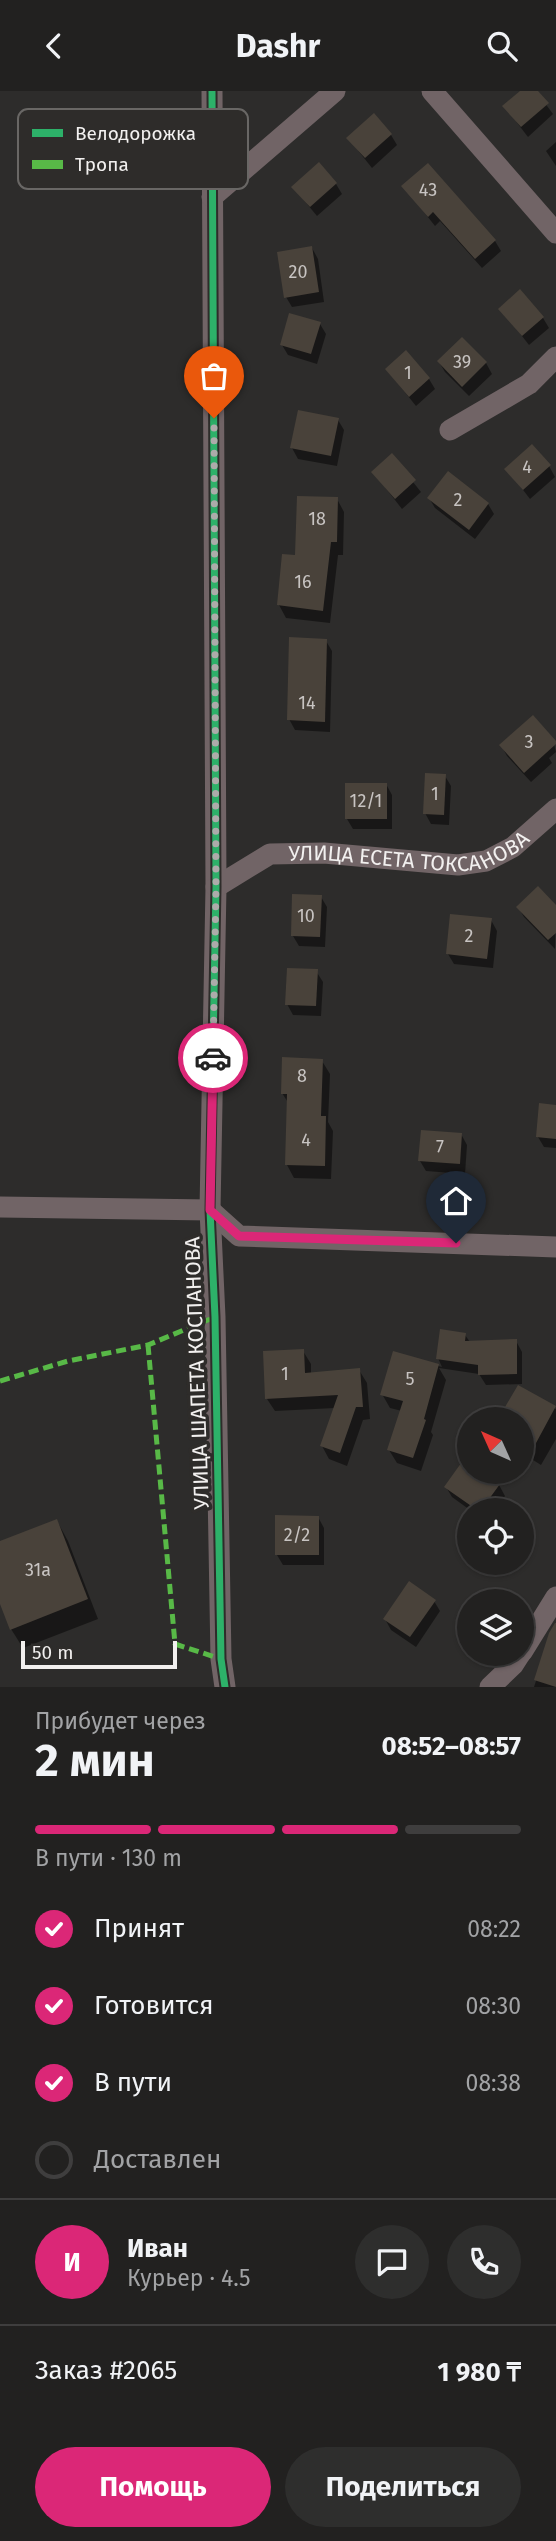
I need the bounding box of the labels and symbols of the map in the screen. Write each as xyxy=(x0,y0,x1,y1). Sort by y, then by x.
legend xyxy=(18,109,248,189)
text: Велодорожка xyxy=(75,122,196,145)
text: Тропа xyxy=(75,153,129,176)
house number: 43 xyxy=(419,179,437,201)
house number: 20 xyxy=(289,261,307,283)
pin xyxy=(184,346,244,418)
house number: 39 xyxy=(453,351,471,373)
house number: 1 xyxy=(404,362,412,384)
house number: 4 xyxy=(522,456,532,478)
house number: 2 xyxy=(454,489,463,511)
house number: 18 xyxy=(308,508,326,530)
house number: 16 xyxy=(294,571,312,593)
house number: 14 xyxy=(298,692,316,714)
house number: 3 xyxy=(525,731,533,753)
house number: 1 xyxy=(431,783,439,805)
house number: 12/1 xyxy=(350,790,382,812)
street label: УЛИЦА ЕСЕТА ТОКСАНОВА xyxy=(288,826,535,878)
house number: 10 xyxy=(297,905,315,927)
house number: 2 xyxy=(465,925,474,947)
courier xyxy=(178,1023,248,1093)
house number: 8 xyxy=(297,1065,307,1087)
house number: 4 xyxy=(301,1129,311,1151)
house number: 7 xyxy=(436,1136,444,1158)
pin xyxy=(426,1171,486,1243)
street label: УЛИЦА ШАПЕТА КОСПАНОВА xyxy=(179,1236,215,1510)
house number: 1 xyxy=(281,1363,289,1385)
house number: 5 xyxy=(405,1368,415,1390)
north arrow xyxy=(457,1407,534,1484)
house number: 2/2 xyxy=(284,1524,310,1546)
house number: 31а xyxy=(25,1559,51,1581)
scale bar xyxy=(21,1638,177,1670)

